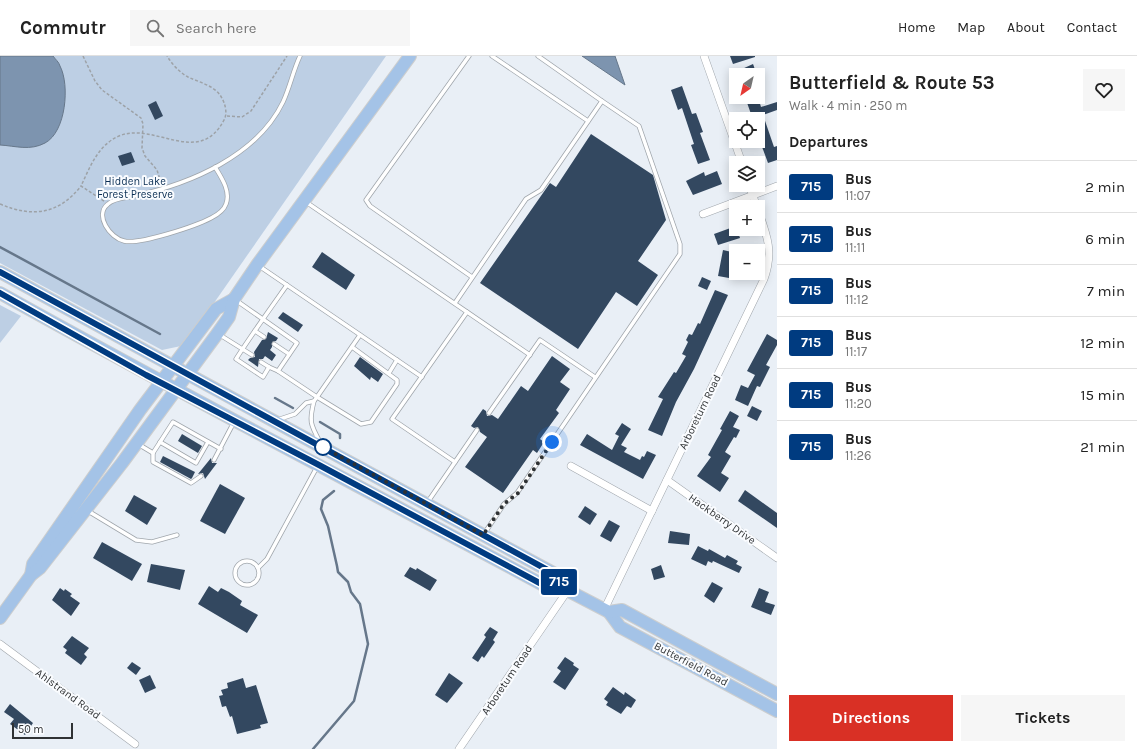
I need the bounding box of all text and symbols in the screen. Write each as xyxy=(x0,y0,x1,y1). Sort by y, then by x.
search box xyxy=(130,10,410,46)
text: Commutr xyxy=(20,17,106,39)
icon: search xyxy=(144,17,166,39)
text: Search here xyxy=(176,19,256,37)
text: Home xyxy=(898,19,935,36)
text: Map xyxy=(957,19,985,36)
text: About xyxy=(1007,19,1045,36)
text: Contact xyxy=(1067,19,1117,36)
north arrow xyxy=(729,68,765,104)
map controls xyxy=(729,68,765,280)
button: heart xyxy=(1083,69,1125,111)
text: Butterfield & Route 53 xyxy=(789,72,995,94)
text: Walk · 4 min · 250 m xyxy=(789,98,907,113)
button: locate xyxy=(729,112,765,148)
text: Departures xyxy=(789,133,868,151)
button: layers xyxy=(729,156,765,192)
text: Bus xyxy=(845,170,872,188)
park label: Hidden Lake Forest Preserve xyxy=(97,175,173,201)
text: 715 xyxy=(801,178,821,195)
text: 2 min xyxy=(1085,178,1125,196)
text: 11:07 xyxy=(845,188,870,203)
button: + xyxy=(729,200,765,236)
text: Bus xyxy=(845,222,872,240)
text: 715 xyxy=(801,230,821,247)
text: 6 min xyxy=(1085,230,1125,248)
text: 11:11 xyxy=(845,240,865,255)
button: − xyxy=(729,244,765,280)
text: Bus xyxy=(845,274,872,292)
text: 715 xyxy=(801,282,821,299)
text: 7 min xyxy=(1087,282,1125,300)
text: 11:12 xyxy=(845,292,868,307)
text: Bus xyxy=(845,326,872,344)
text: 715 xyxy=(801,334,821,351)
text: 12 min xyxy=(1080,334,1125,352)
text: 11:17 xyxy=(845,344,867,359)
street label: Arboretum Road xyxy=(676,373,724,451)
text: Bus xyxy=(845,378,872,396)
text: 715 xyxy=(801,386,821,403)
text: 15 min xyxy=(1080,386,1125,404)
text: 11:20 xyxy=(845,396,872,411)
text: Bus xyxy=(845,430,872,448)
your location xyxy=(542,432,562,452)
unlabelled marker xyxy=(314,438,332,456)
text: 715 xyxy=(801,438,821,455)
text: 21 min xyxy=(1080,438,1125,456)
text: 11:26 xyxy=(845,448,872,463)
street label: Hackberry Drive xyxy=(686,491,758,547)
line badge: 715 xyxy=(536,569,582,595)
text: 715 xyxy=(549,573,569,590)
street label: Butterfield Road xyxy=(652,639,730,689)
street label: Arboretum Road xyxy=(479,643,535,717)
street label: Ahlstrand Road xyxy=(33,666,103,722)
button: Directions xyxy=(789,695,953,741)
button: Tickets xyxy=(961,695,1125,741)
scale bar xyxy=(12,721,73,740)
text: 50 m xyxy=(18,723,44,736)

